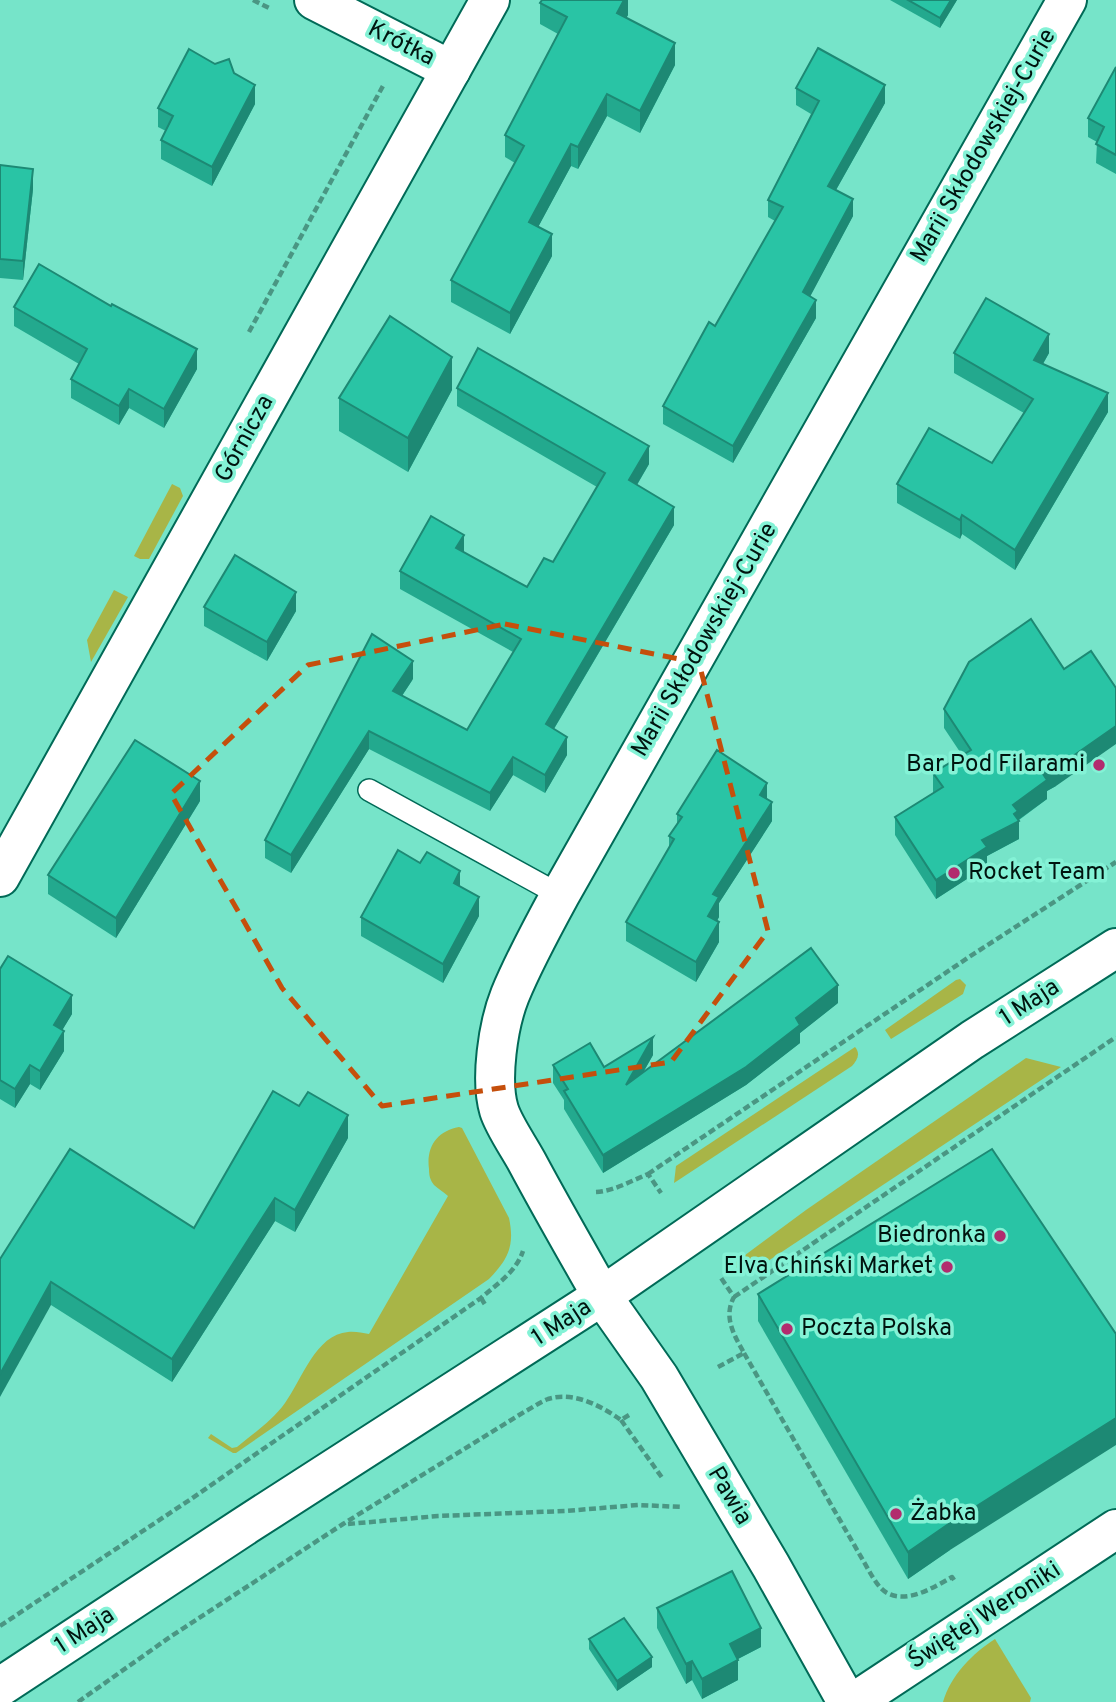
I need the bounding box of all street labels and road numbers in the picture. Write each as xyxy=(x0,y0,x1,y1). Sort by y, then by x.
street label: Krótka xyxy=(362,14,440,74)
street label: Marii Skłodowskiej-Curie xyxy=(905,24,1063,268)
street label: Górnicza xyxy=(209,390,281,488)
street label: Marii Skłodowskiej-Curie xyxy=(626,518,784,762)
street label: 1 Maja xyxy=(994,973,1066,1033)
street label: 1 Maja xyxy=(526,1293,598,1353)
street label: Pawia xyxy=(700,1461,758,1531)
street label: Świętej Weroniki xyxy=(902,1554,1067,1676)
street label: 1 Maja xyxy=(49,1601,121,1661)

